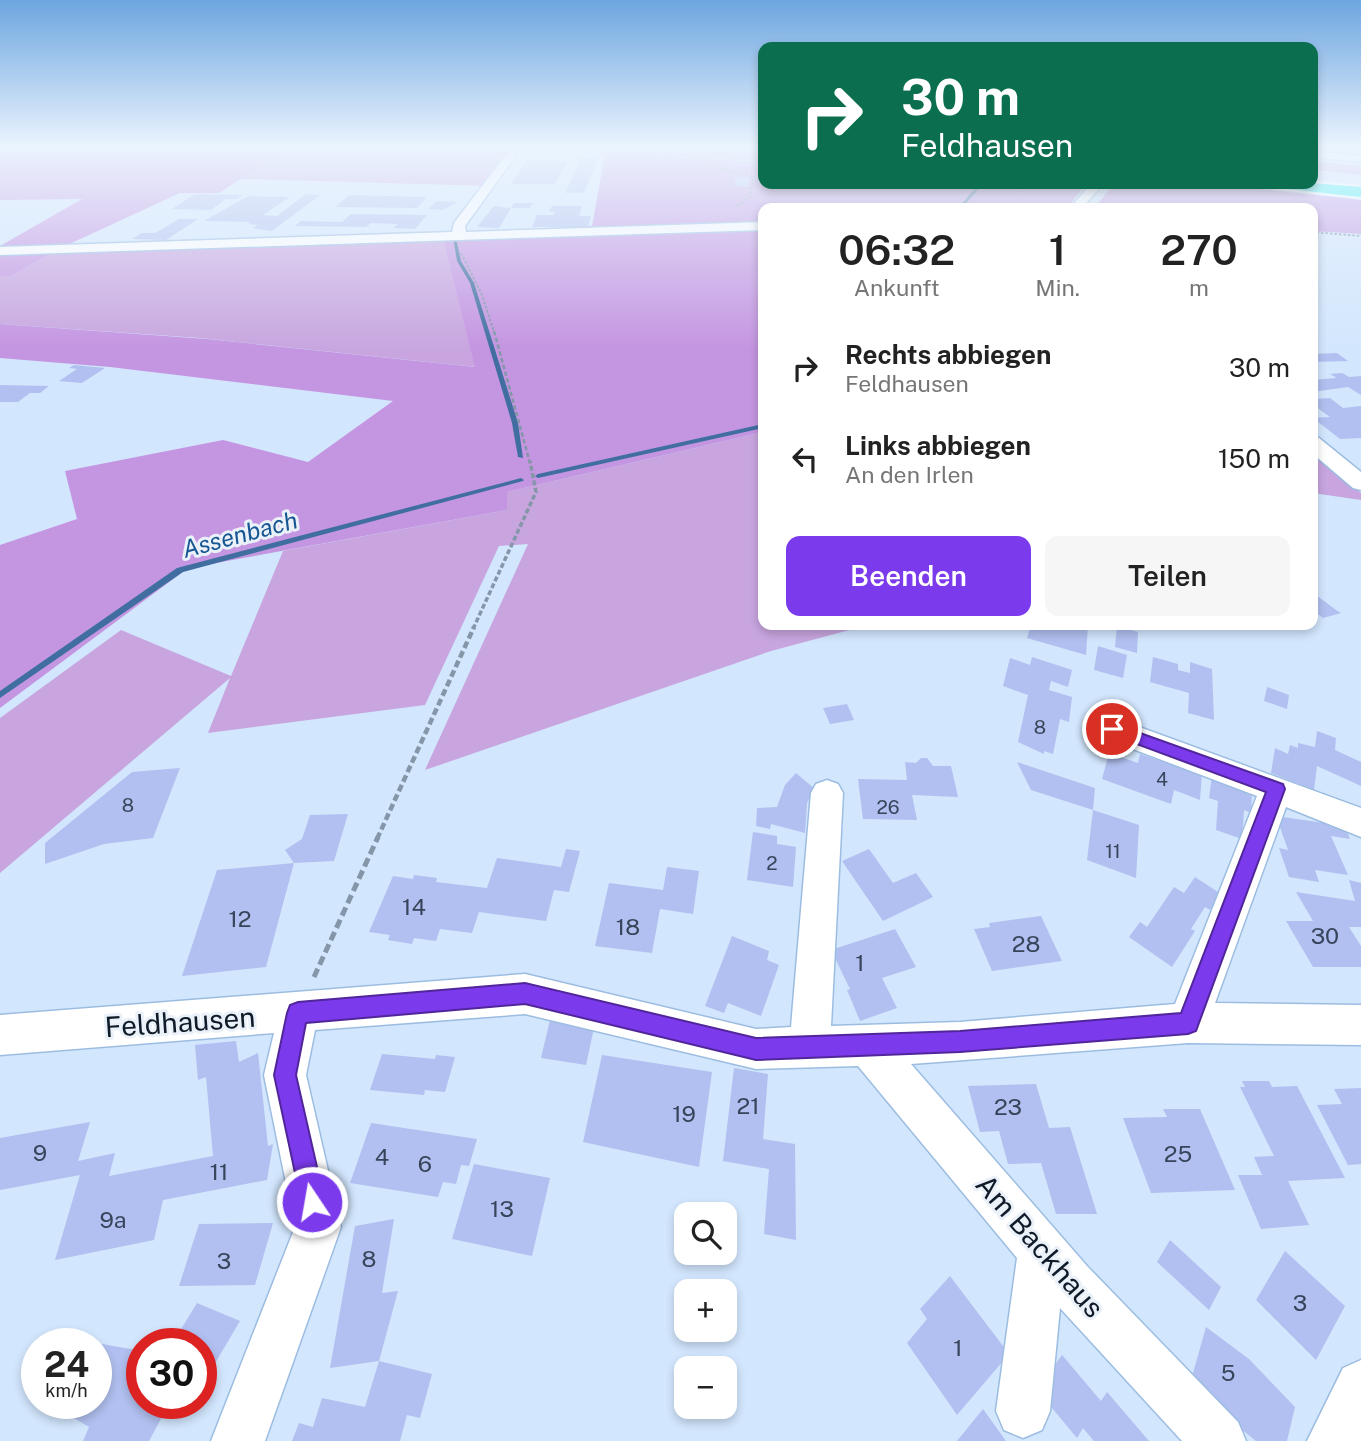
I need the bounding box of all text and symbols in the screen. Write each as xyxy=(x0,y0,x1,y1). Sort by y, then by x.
text: 30 m xyxy=(901,68,1020,126)
icon: right xyxy=(786,70,877,161)
text: Feldhausen xyxy=(901,127,1073,164)
text: 06:32 xyxy=(838,225,955,274)
text: 1 xyxy=(1049,225,1066,274)
text: 270 xyxy=(1160,225,1238,274)
text: Ankunft xyxy=(854,274,940,301)
text: Min. xyxy=(1035,274,1080,301)
text: m xyxy=(1189,274,1209,301)
text: Rechts abbiegen xyxy=(845,339,1051,370)
icon: right xyxy=(786,349,824,387)
text: 30 m xyxy=(1229,352,1290,383)
text: Feldhausen xyxy=(845,370,969,397)
text: Links abbiegen xyxy=(845,430,1031,461)
icon: left xyxy=(786,440,824,478)
text: 150 m xyxy=(1218,443,1290,474)
text: An den Irlen xyxy=(845,461,974,488)
water label: Assenbach xyxy=(179,505,300,563)
button: Beenden xyxy=(786,536,1031,616)
button: Teilen xyxy=(1045,536,1290,616)
pin xyxy=(1082,699,1142,759)
icon: arrive xyxy=(1093,710,1131,748)
house number: 8 xyxy=(1034,716,1046,738)
house number: 4 xyxy=(1156,768,1168,790)
house number: 8 xyxy=(122,794,134,816)
house number: 26 xyxy=(876,796,900,818)
house number: 11 xyxy=(1105,840,1121,862)
house number: 2 xyxy=(766,852,778,874)
house number: 14 xyxy=(402,893,426,920)
house number: 12 xyxy=(228,905,252,932)
house number: 18 xyxy=(616,913,640,940)
house number: 30 xyxy=(1311,922,1339,949)
house number: 28 xyxy=(1012,930,1040,957)
house number: 1 xyxy=(855,949,865,976)
street label: Feldhausen xyxy=(104,1000,256,1043)
house number: 21 xyxy=(736,1092,760,1119)
house number: 23 xyxy=(994,1093,1022,1120)
house number: 19 xyxy=(672,1100,696,1127)
house number: 9 xyxy=(33,1139,47,1166)
house number: 25 xyxy=(1164,1140,1192,1167)
house number: 4 xyxy=(375,1143,389,1170)
house number: 6 xyxy=(418,1150,432,1177)
house number: 11 xyxy=(210,1158,228,1185)
position arrow xyxy=(275,1165,349,1239)
street label: Am Backhaus xyxy=(970,1168,1111,1324)
house number: 13 xyxy=(490,1195,514,1222)
map controls xyxy=(674,1202,737,1419)
button: search xyxy=(674,1202,737,1265)
house number: 9a xyxy=(99,1206,127,1233)
house number: 8 xyxy=(362,1245,376,1272)
house number: 3 xyxy=(217,1247,231,1274)
button: + xyxy=(674,1279,737,1342)
house number: 3 xyxy=(1293,1289,1307,1316)
speed limit sign: 30 xyxy=(126,1328,217,1419)
house number: 1 xyxy=(953,1334,963,1361)
text: 24 xyxy=(44,1344,89,1385)
button: − xyxy=(674,1356,737,1419)
house number: 5 xyxy=(1221,1359,1235,1386)
text: km/h xyxy=(45,1380,88,1401)

